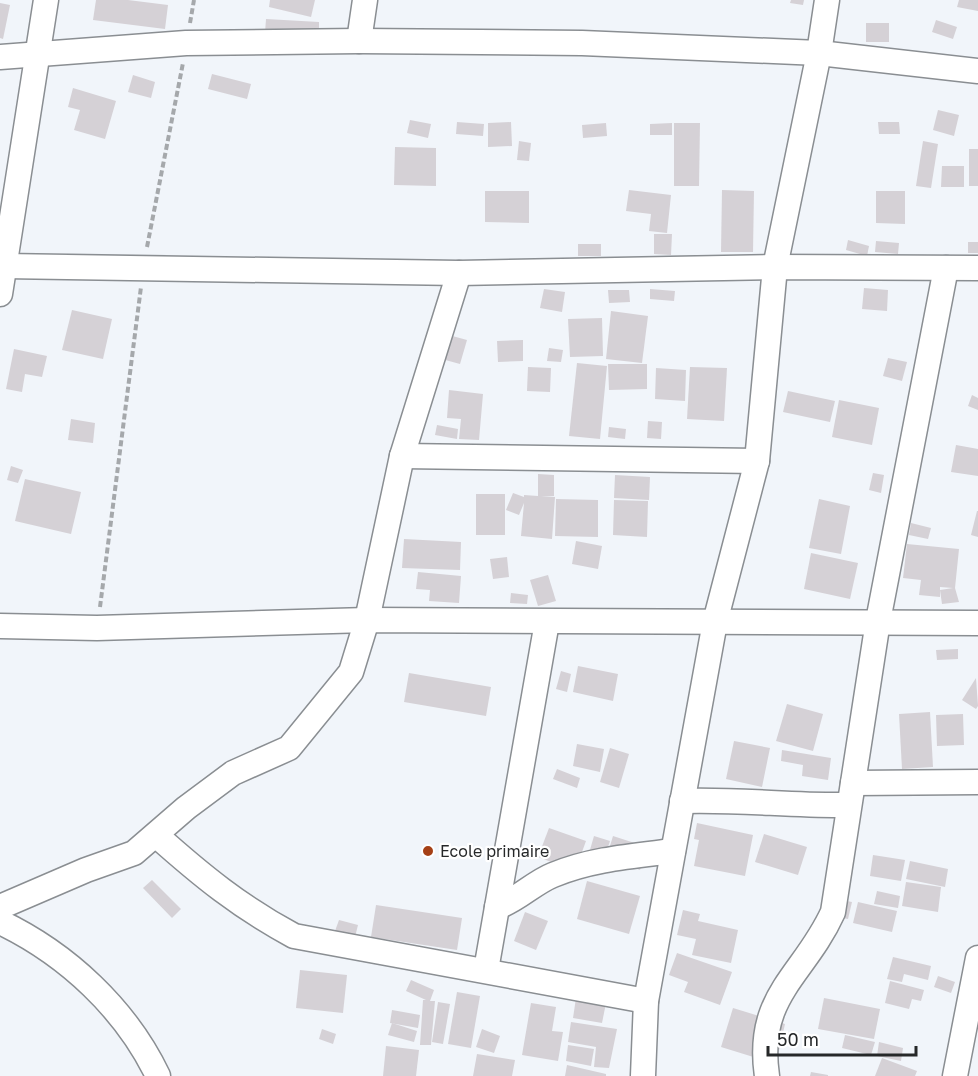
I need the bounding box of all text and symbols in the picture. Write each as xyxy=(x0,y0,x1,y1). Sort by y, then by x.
place label: Ecole primaire xyxy=(440,841,549,861)
marker: Ecole primaire xyxy=(421,844,435,858)
scale bar xyxy=(768,1019,916,1057)
text: 50 m xyxy=(777,1028,819,1050)

